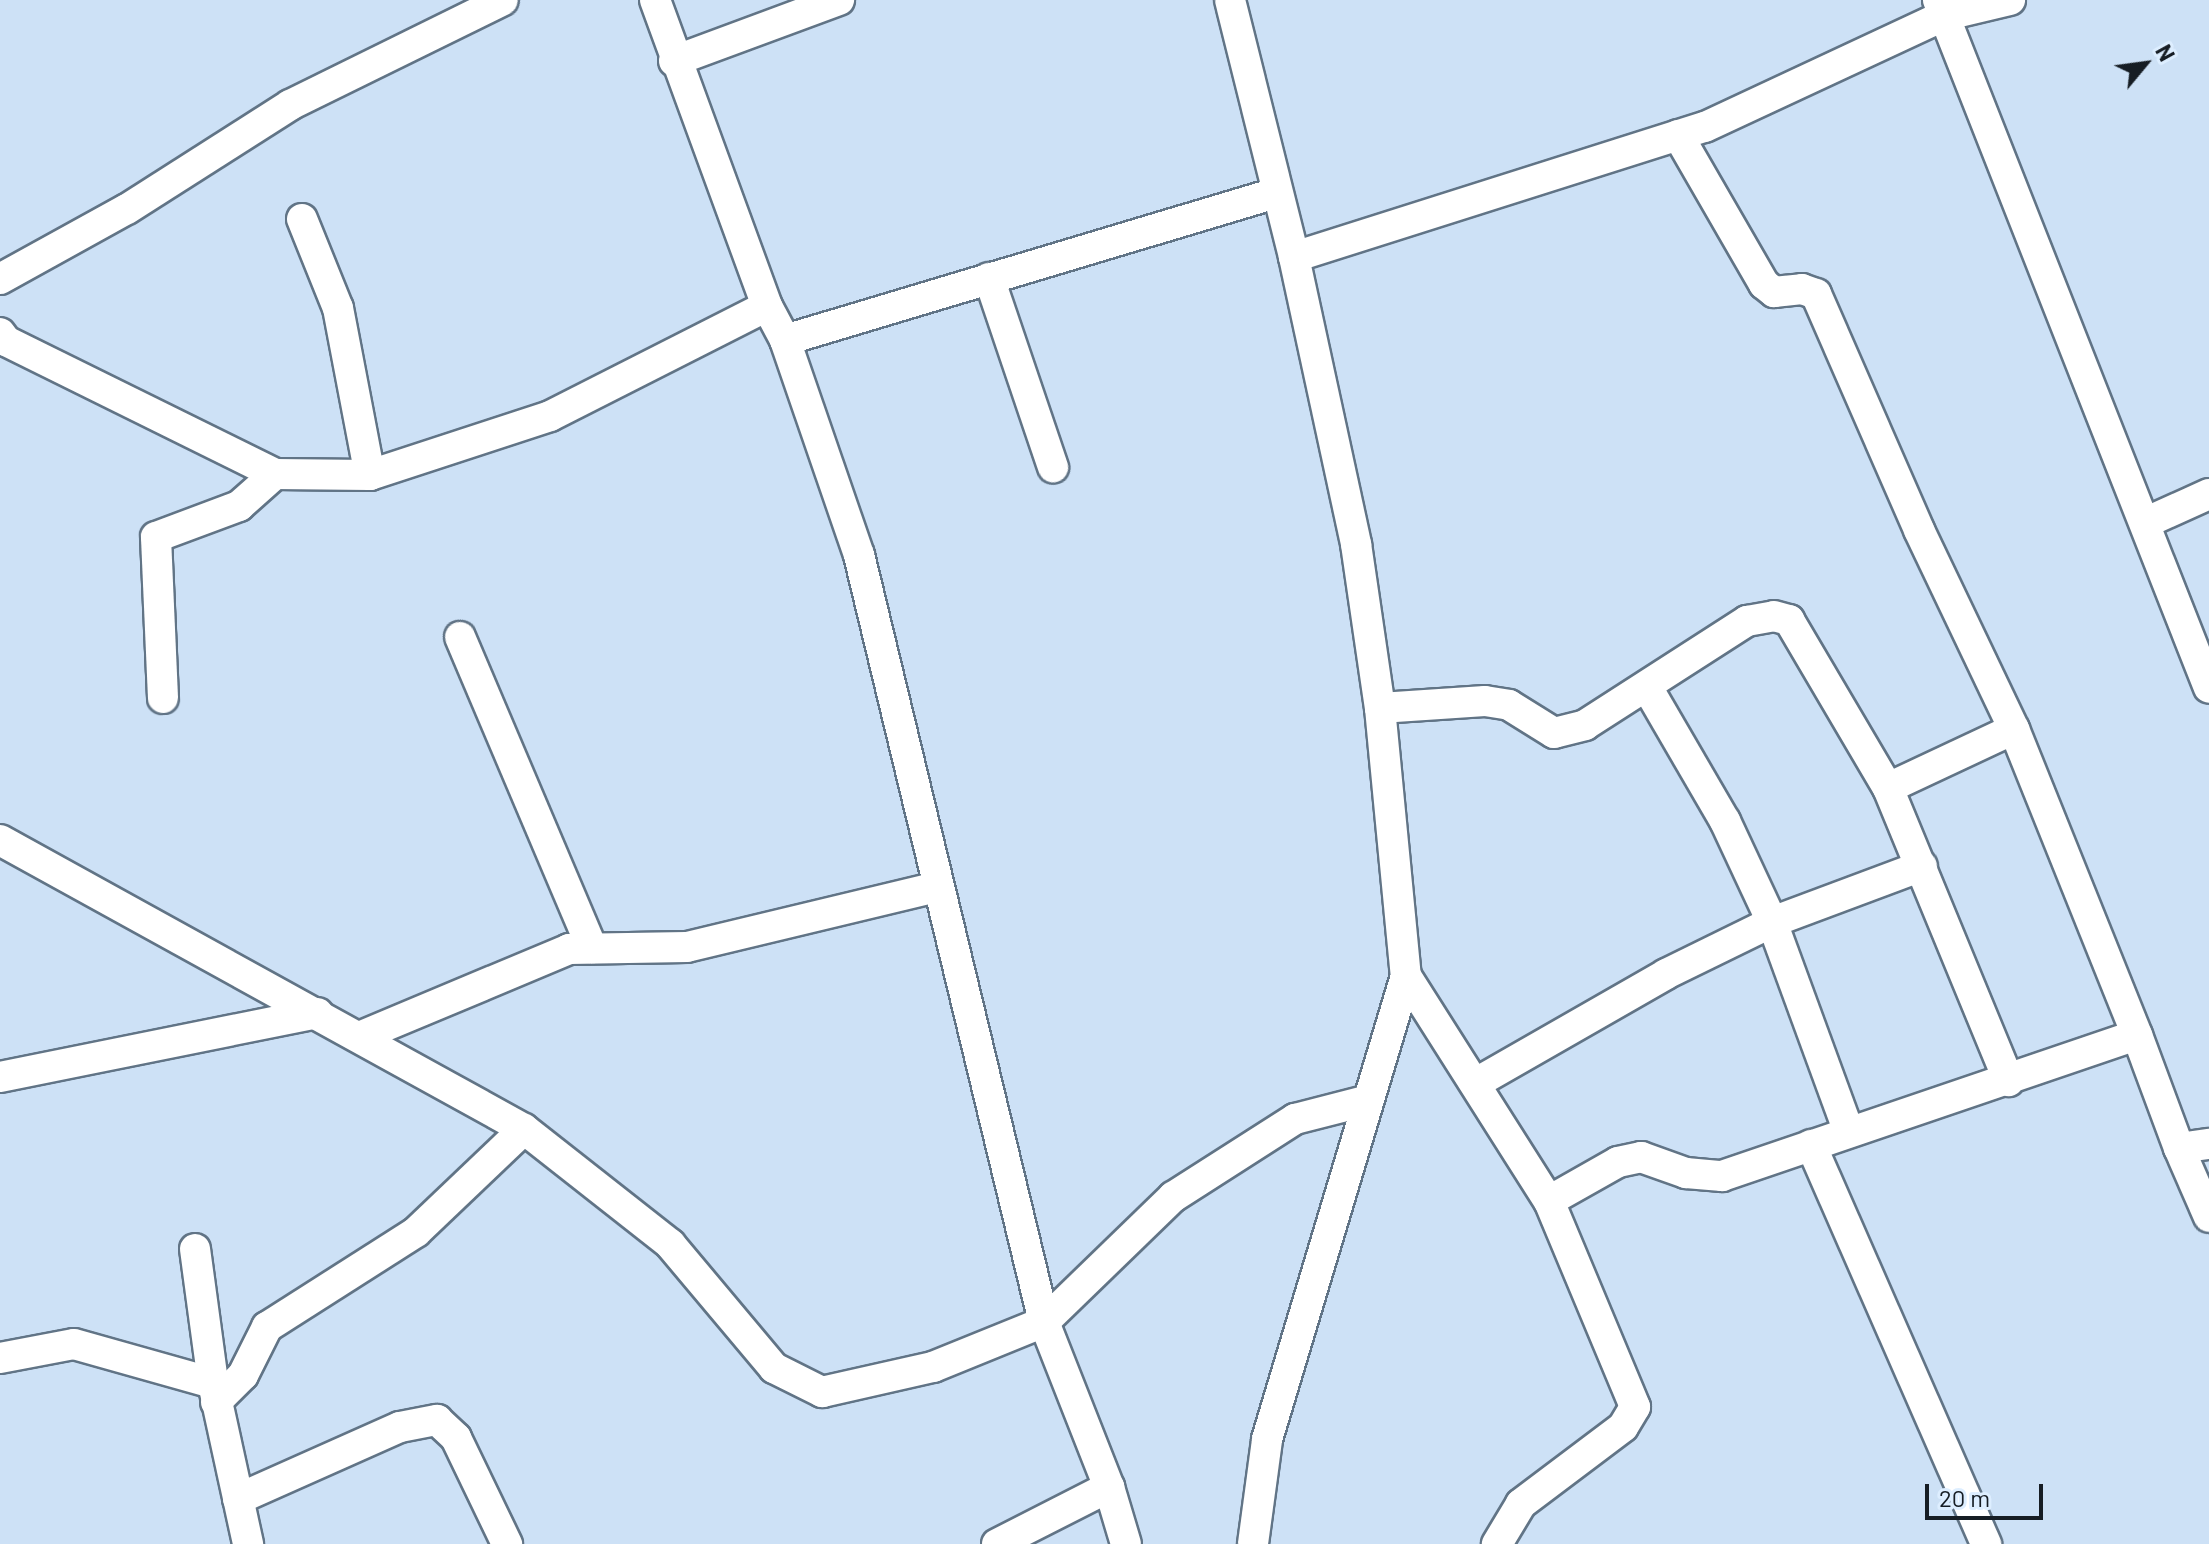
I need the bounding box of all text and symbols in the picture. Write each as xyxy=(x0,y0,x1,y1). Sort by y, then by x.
north arrow xyxy=(2105,24,2185,104)
text: N xyxy=(2151,40,2181,65)
scale bar xyxy=(1929,1468,2047,1518)
text: 20 m xyxy=(1939,1483,1990,1512)

